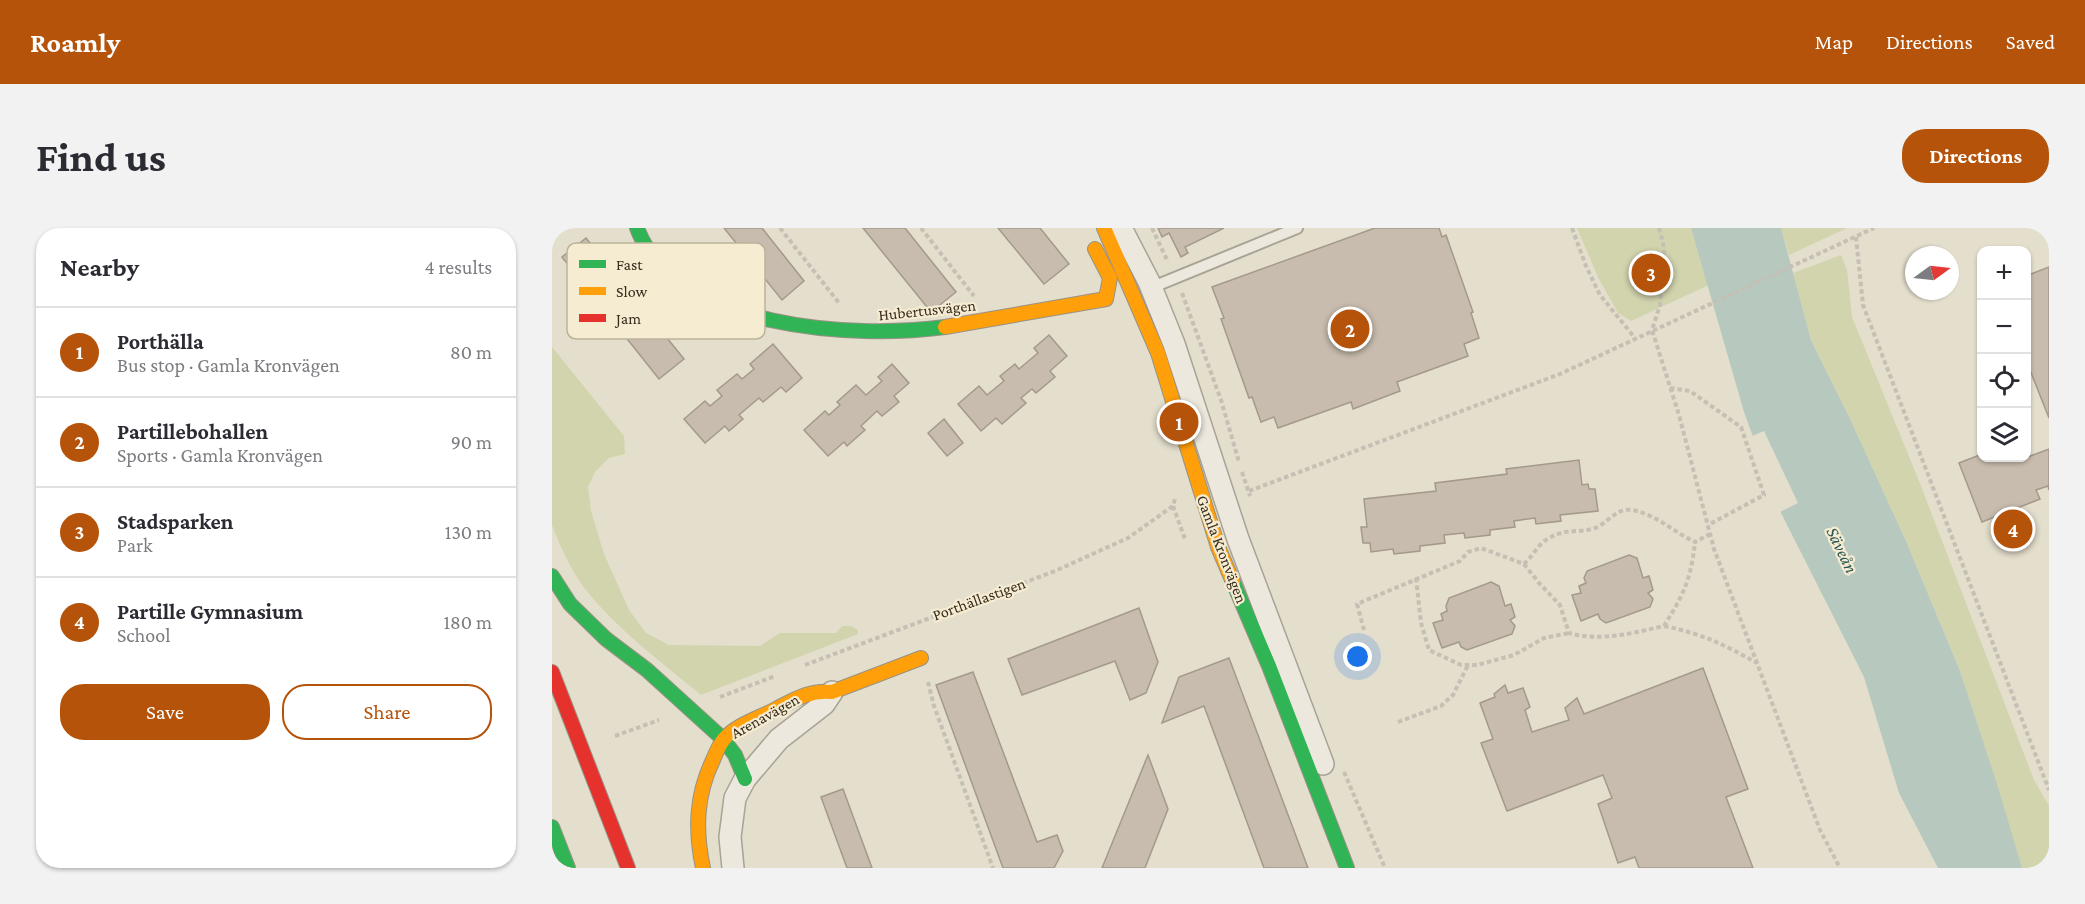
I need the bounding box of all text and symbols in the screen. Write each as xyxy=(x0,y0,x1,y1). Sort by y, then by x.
text: Roamly xyxy=(30,27,120,58)
text: Map xyxy=(1815,30,1853,54)
text: Directions xyxy=(1886,30,1973,54)
text: Saved xyxy=(2006,30,2055,54)
button: Directions xyxy=(1902,129,2049,183)
text: Find us xyxy=(36,133,166,180)
legend xyxy=(567,243,765,339)
north arrow xyxy=(1905,246,1959,300)
map controls xyxy=(1977,246,2031,462)
button: + xyxy=(1977,246,2031,300)
pin: 3 xyxy=(1632,250,1670,296)
text: Nearby xyxy=(60,253,139,282)
text: 4 results xyxy=(425,256,492,278)
text: Fast xyxy=(616,256,643,273)
text: Slow xyxy=(616,283,648,300)
street label: Hubertusvägen xyxy=(877,296,977,325)
button: − xyxy=(1977,300,2031,354)
pin: 2 xyxy=(1330,306,1370,352)
text: Jam xyxy=(614,310,641,328)
text: Porthälla xyxy=(117,329,204,354)
text: 1 xyxy=(76,341,83,363)
text: 80 m xyxy=(450,341,492,363)
text: Bus stop · Gamla Kronvägen xyxy=(117,354,340,376)
button: locate xyxy=(1977,354,2031,408)
pin: 1 xyxy=(1160,400,1198,444)
button: layers xyxy=(1977,408,2031,462)
text: Partillebohallen xyxy=(117,419,268,444)
text: 2 xyxy=(74,431,85,453)
text: 90 m xyxy=(451,431,492,453)
text: Sports · Gamla Kronvägen xyxy=(117,444,323,466)
street label: Gamla Kronvägen xyxy=(1193,493,1251,606)
pin: 4 xyxy=(1994,506,2032,552)
text: Stadsparken xyxy=(117,509,233,534)
text: 3 xyxy=(75,521,84,543)
text: 130 m xyxy=(445,521,492,543)
water label: Säveån xyxy=(1822,524,1862,576)
text: Park xyxy=(117,534,153,556)
street label: Porthällastigen xyxy=(930,574,1028,625)
text: Partille Gymnasium xyxy=(117,599,303,624)
text: 4 xyxy=(74,611,85,633)
text: 180 m xyxy=(443,611,492,633)
text: School xyxy=(117,624,170,646)
your location xyxy=(1343,642,1372,671)
button: Save xyxy=(60,684,270,740)
button: Share xyxy=(282,684,492,740)
street label: Arenavägen xyxy=(728,690,803,743)

